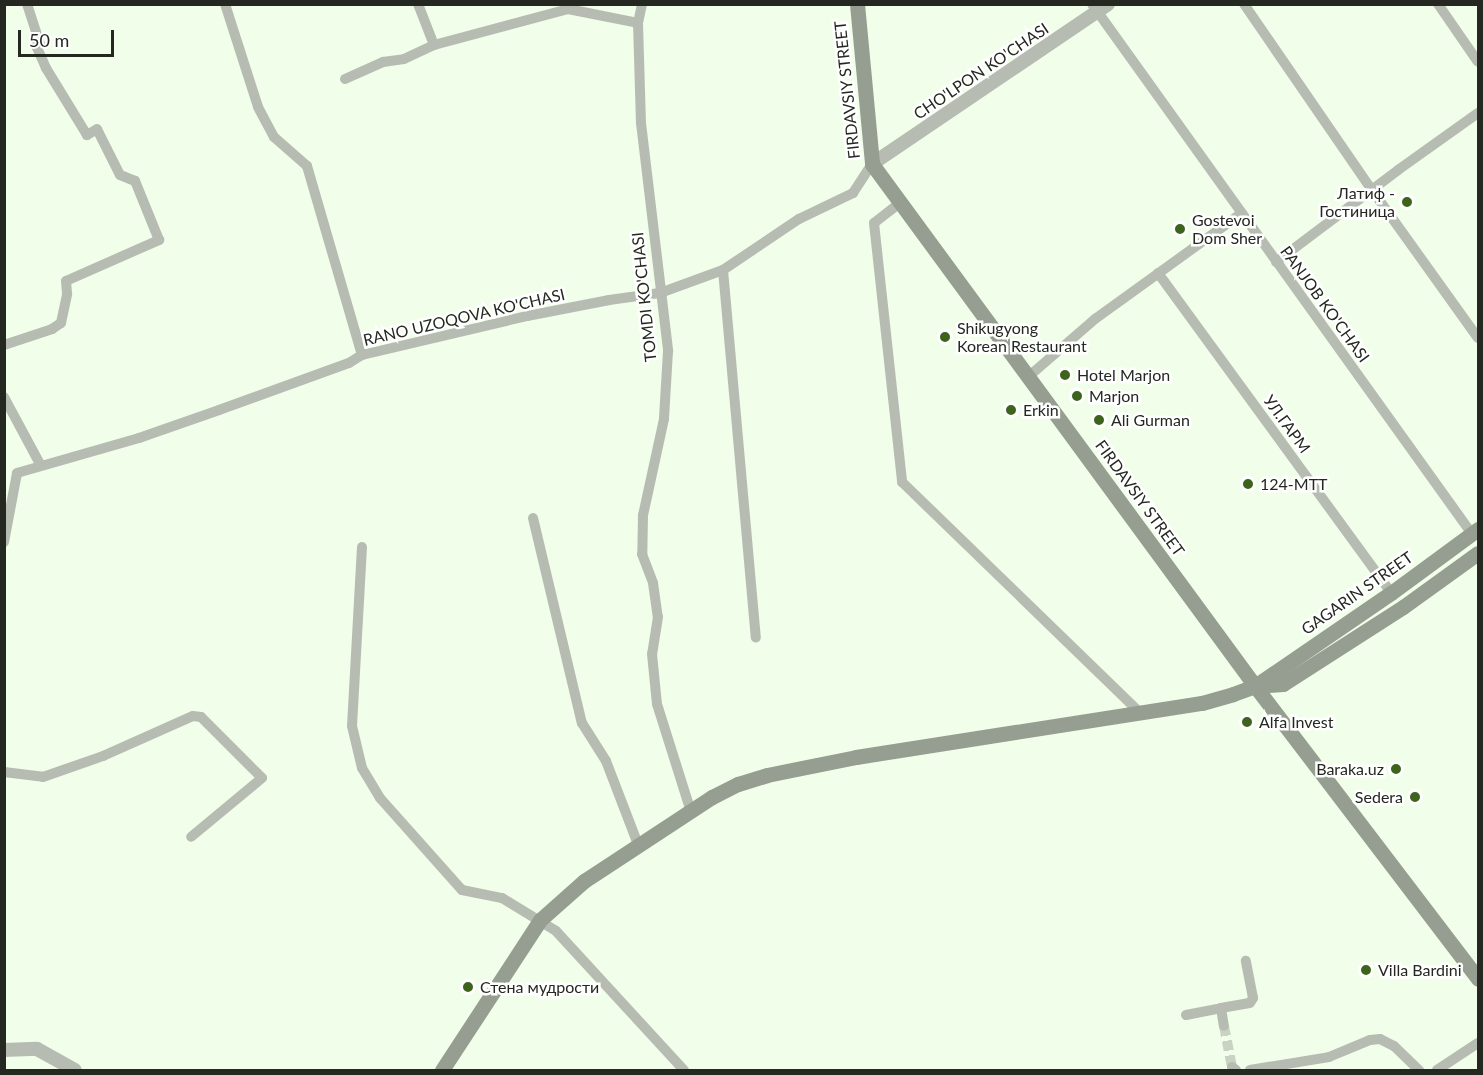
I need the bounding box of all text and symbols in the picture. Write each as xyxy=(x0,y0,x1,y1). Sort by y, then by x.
scale bar xyxy=(21,18,117,56)
street label: CHO'LPON KO'CHASI xyxy=(910,19,1052,123)
street label: FIRDAVSIY STREET xyxy=(830,20,864,160)
text: 50 m xyxy=(29,29,69,51)
place label: Латиф - Гостиница xyxy=(1319,183,1395,221)
marker: Латиф - Гостиница xyxy=(1400,195,1414,209)
place label: Gostevoi Dom Sher xyxy=(1192,210,1262,248)
marker: Gostevoi Dom Sher xyxy=(1173,222,1187,236)
street label: TOMDI KO'CHASI xyxy=(628,231,660,363)
street label: PANJOB KO'CHASI xyxy=(1276,242,1374,366)
street label: RANO UZOQOVA KO'CHASI xyxy=(361,284,567,350)
place label: Shikugyong Korean Restaurant xyxy=(957,318,1087,356)
marker: Shikugyong Korean Restaurant xyxy=(938,330,952,344)
place label: Hotel Marjon xyxy=(1077,365,1170,385)
marker: Hotel Marjon xyxy=(1058,368,1072,382)
place label: Marjon xyxy=(1089,386,1139,406)
marker: Marjon xyxy=(1070,389,1084,403)
street label: УЛ.ГАРМ xyxy=(1260,391,1314,457)
place label: Erkin xyxy=(1023,400,1059,420)
marker: Erkin xyxy=(1004,403,1018,417)
place label: Ali Gurman xyxy=(1111,410,1190,430)
marker: Ali Gurman xyxy=(1092,413,1106,427)
street label: FIRDAVSIY STREET xyxy=(1091,436,1189,560)
place label: 124-MTT xyxy=(1260,474,1328,494)
marker: 124-MTT xyxy=(1241,477,1255,491)
street label: GAGARIN STREET xyxy=(1298,547,1416,639)
place label: Alfa Invest xyxy=(1259,712,1333,732)
marker: Alfa Invest xyxy=(1240,715,1254,729)
place label: Baraka.uz xyxy=(1316,759,1384,779)
marker: Baraka.uz xyxy=(1389,762,1403,776)
place label: Sedera xyxy=(1355,787,1403,807)
marker: Sedera xyxy=(1408,790,1422,804)
place label: Villa Bardini xyxy=(1378,960,1462,980)
marker: Villa Bardini xyxy=(1359,963,1373,977)
place label: Стена мудрости xyxy=(480,977,599,997)
marker: Стена мудрости xyxy=(461,980,475,994)

